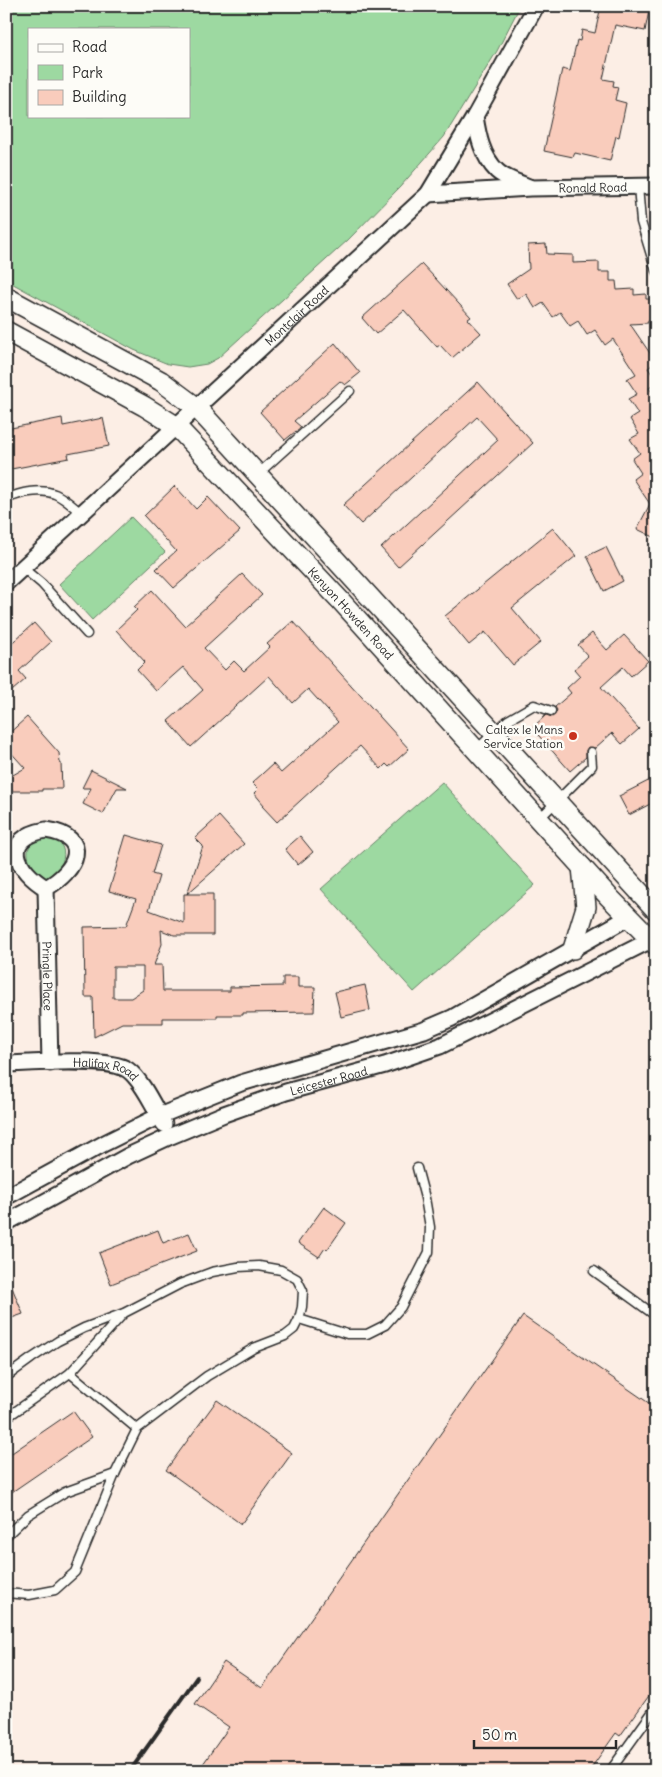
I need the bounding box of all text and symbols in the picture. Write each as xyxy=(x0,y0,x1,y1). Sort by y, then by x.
legend xyxy=(28,28,190,118)
text: Road xyxy=(72,37,107,56)
text: Park xyxy=(72,63,103,82)
text: Building xyxy=(72,87,127,106)
street label: Ronald Road xyxy=(558,179,627,195)
street label: Montclair Road xyxy=(261,282,332,348)
street label: Kenyon Howden Road xyxy=(305,564,397,662)
place label: Caltex le Mans Service Station xyxy=(483,722,563,751)
marker: Caltex le Mans Service Station xyxy=(567,730,579,742)
street label: Pringle Place xyxy=(40,941,56,1011)
street label: Halifax Road xyxy=(73,1054,142,1083)
street label: Leicester Road xyxy=(288,1063,369,1098)
scale bar xyxy=(474,1717,617,1749)
text: 50 m xyxy=(482,1725,517,1744)

